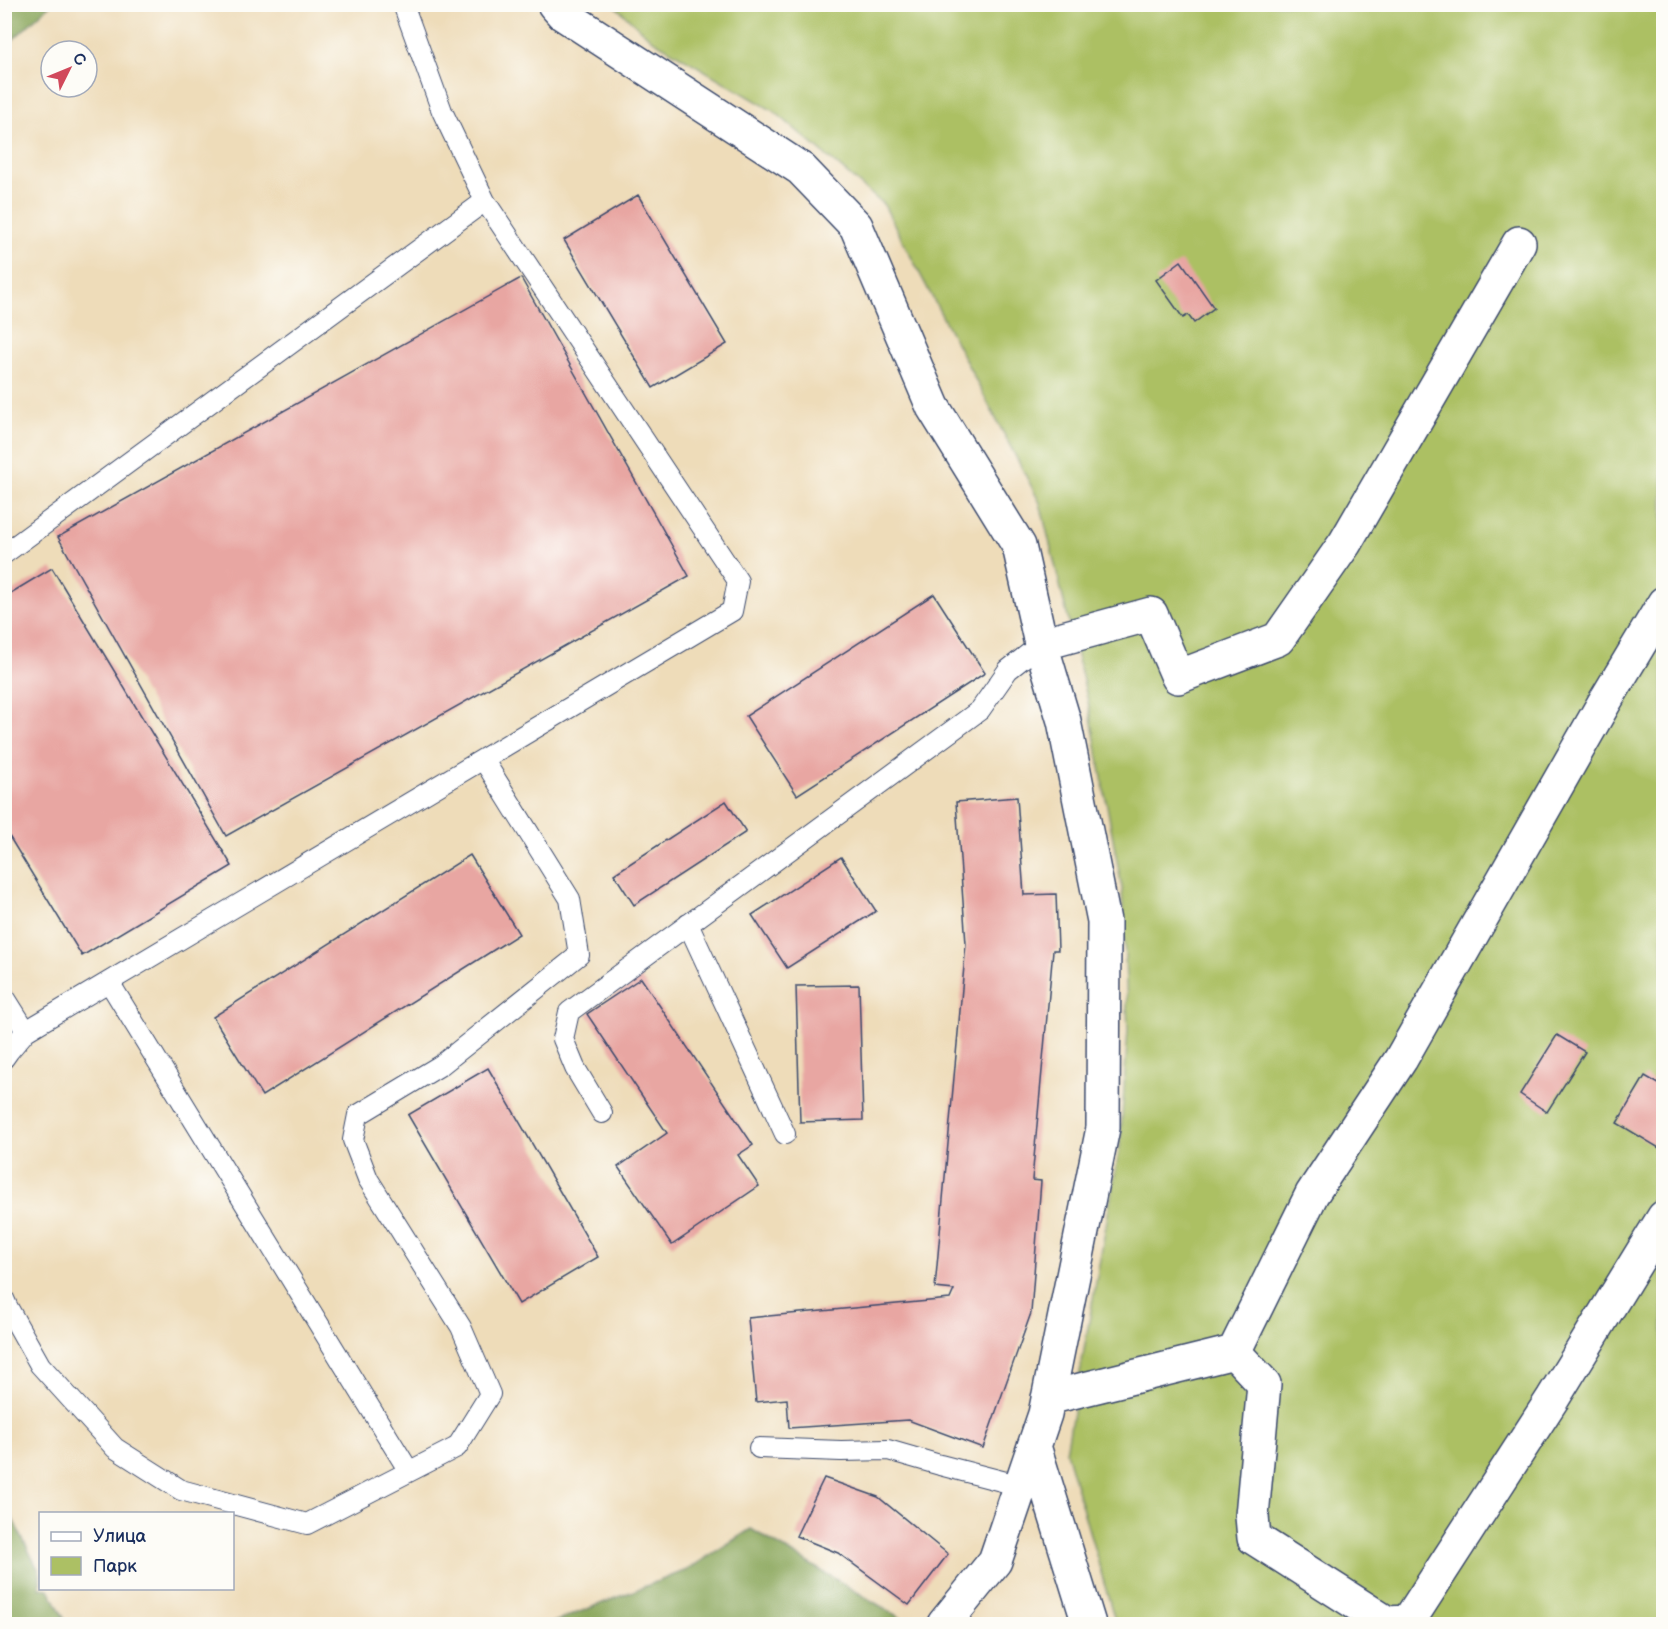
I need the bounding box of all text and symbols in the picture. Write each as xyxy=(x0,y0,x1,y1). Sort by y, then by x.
north arrow xyxy=(39,39,99,99)
text: С xyxy=(68,49,90,70)
legend xyxy=(39,1512,234,1590)
text: Улица xyxy=(93,1526,147,1547)
text: Парк xyxy=(93,1556,137,1577)

